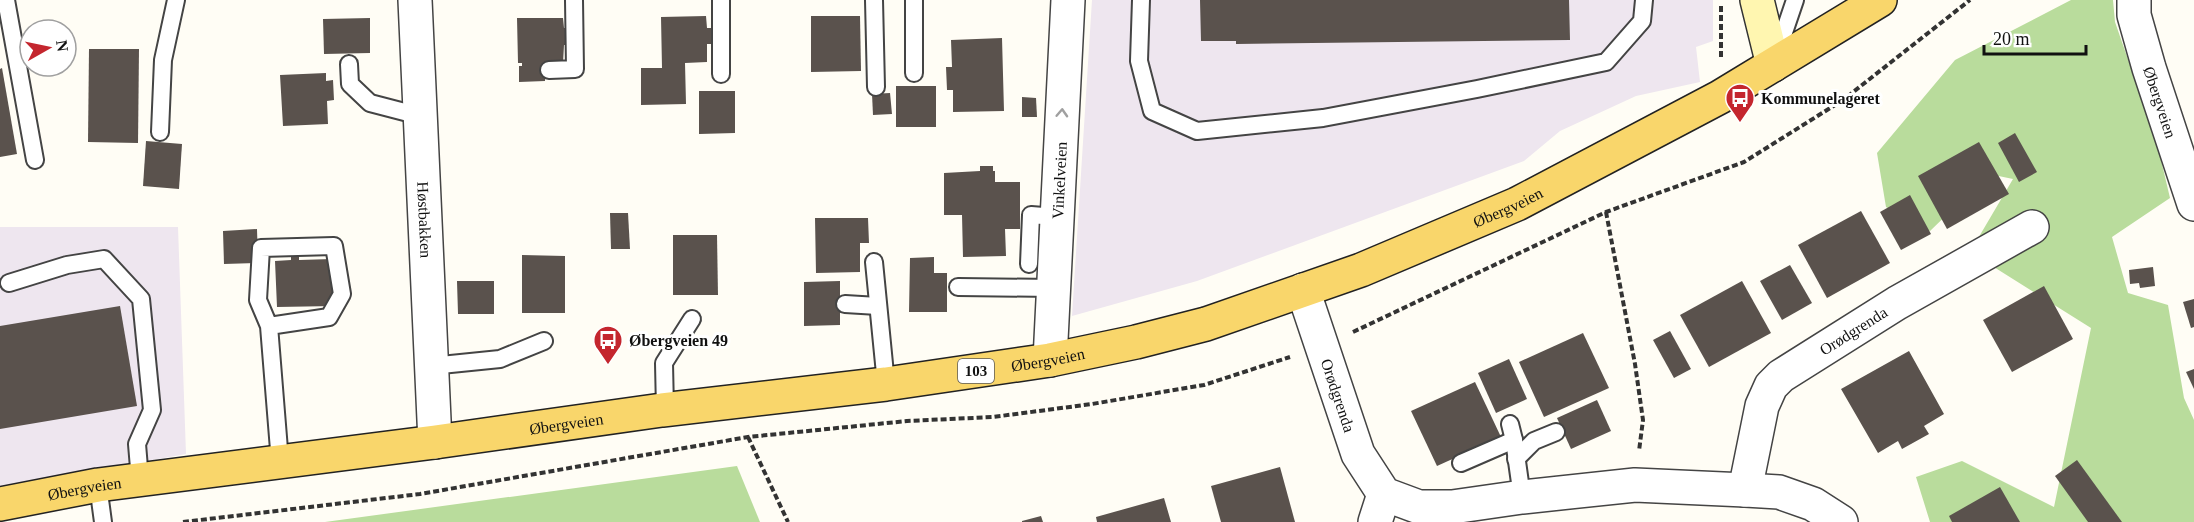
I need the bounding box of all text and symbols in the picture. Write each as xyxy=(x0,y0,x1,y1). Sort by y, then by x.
north arrow xyxy=(18,18,78,78)
scale bar xyxy=(1984,18,2086,56)
text: 20 m xyxy=(1993,29,2030,49)
text: N xyxy=(53,39,72,53)
street label: Øbergveien xyxy=(2140,64,2180,140)
bus stop icon: Kommunelageret xyxy=(1724,82,1756,124)
place label: Kommunelageret xyxy=(1761,90,1880,108)
one-way arrow xyxy=(1055,108,1068,117)
street label: Vinkelveien xyxy=(1049,141,1070,219)
street label: Høstbakken xyxy=(414,181,435,258)
street label: Øbergveien xyxy=(1471,184,1546,231)
street label: Orødgrenda xyxy=(1817,303,1890,359)
bus stop icon: Øbergveien 49 xyxy=(592,324,624,366)
place label: Øbergveien 49 xyxy=(629,332,728,350)
street label: Øbergveien xyxy=(1010,345,1086,375)
street label: Orødgrenda xyxy=(1318,356,1358,434)
road number: 103 xyxy=(958,359,994,383)
street label: Øbergveien xyxy=(528,410,604,438)
street label: Øbergveien xyxy=(46,474,122,504)

